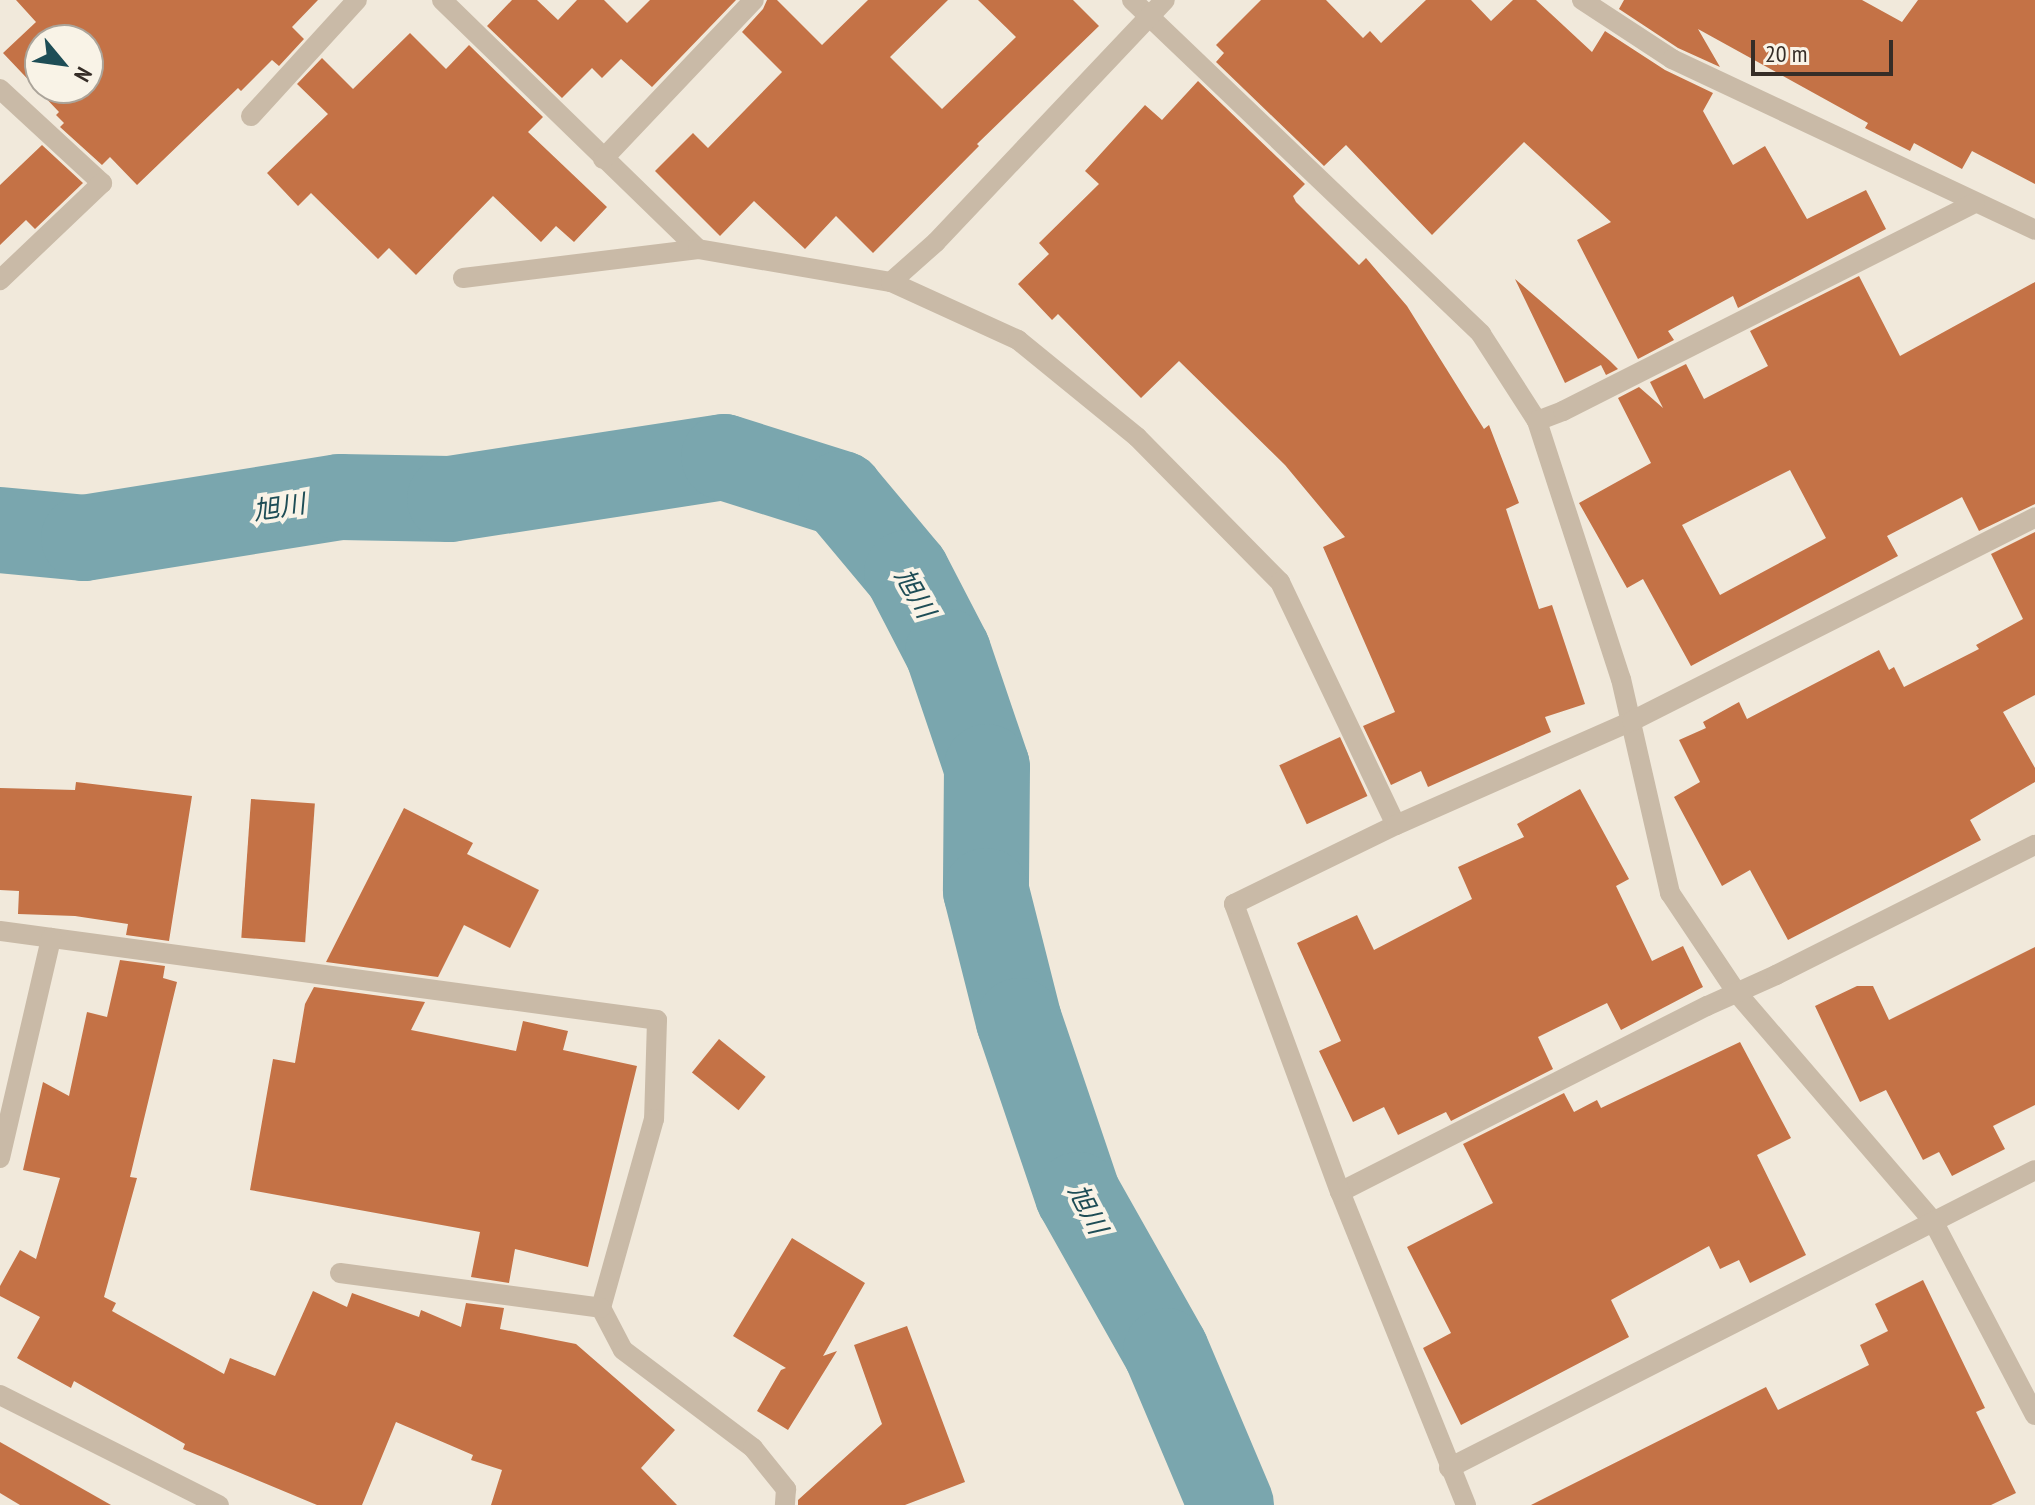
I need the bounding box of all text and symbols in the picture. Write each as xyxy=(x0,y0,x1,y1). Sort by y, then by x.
north arrow xyxy=(24,24,104,104)
scale bar xyxy=(1755,24,1897,74)
text: 20 m xyxy=(1765,38,1807,69)
text: N xyxy=(68,63,98,87)
water label: 旭川 xyxy=(251,488,307,526)
water label: 旭川 xyxy=(888,563,942,623)
water label: 旭川 xyxy=(1062,1179,1114,1239)

